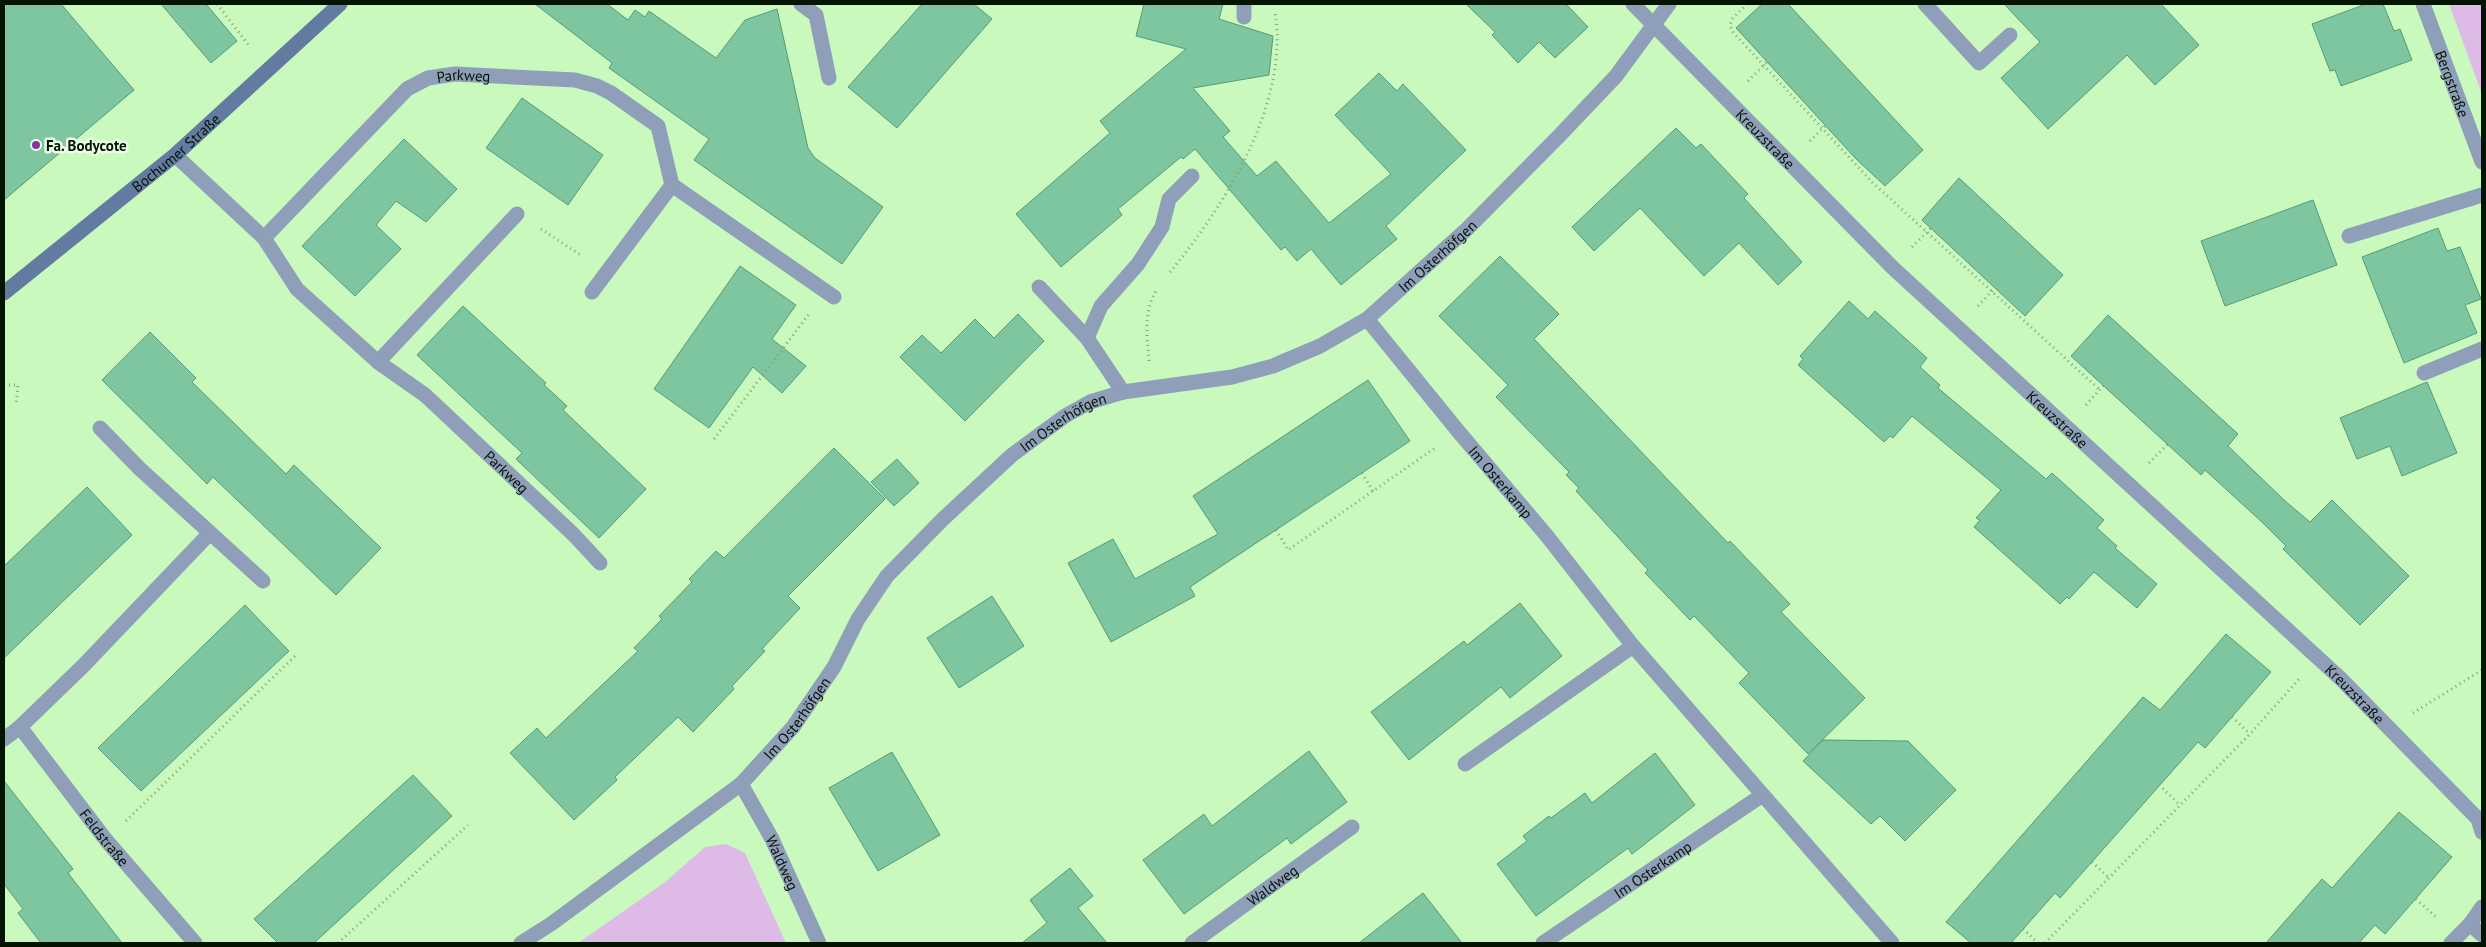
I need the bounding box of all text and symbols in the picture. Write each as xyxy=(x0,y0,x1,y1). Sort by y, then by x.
street label: Bergstraße xyxy=(2432,47,2474,120)
street label: Parkweg xyxy=(435,64,491,86)
street label: Kreuzstraße xyxy=(1732,105,1799,173)
street label: Bochumer Straße xyxy=(128,109,224,196)
place label: Fa. Bodycote xyxy=(46,136,127,155)
marker: Fa. Bodycote xyxy=(30,139,42,151)
street label: Im Osterhöfgen xyxy=(1394,215,1481,296)
street label: Kreuzstraße xyxy=(2023,386,2092,452)
street label: Im Osterhöfgen xyxy=(1016,388,1108,456)
street label: Im Osterkamp xyxy=(1465,441,1537,522)
street label: Parkweg xyxy=(481,446,533,497)
street label: Kreuzstraße xyxy=(2321,660,2389,728)
street label: Im Osterhöfgen xyxy=(759,673,834,763)
street label: Feldstraße xyxy=(76,805,134,870)
street label: Waldweg xyxy=(762,832,803,893)
street label: Im Osterkamp xyxy=(1610,836,1695,902)
street label: Waldweg xyxy=(1243,860,1301,910)

